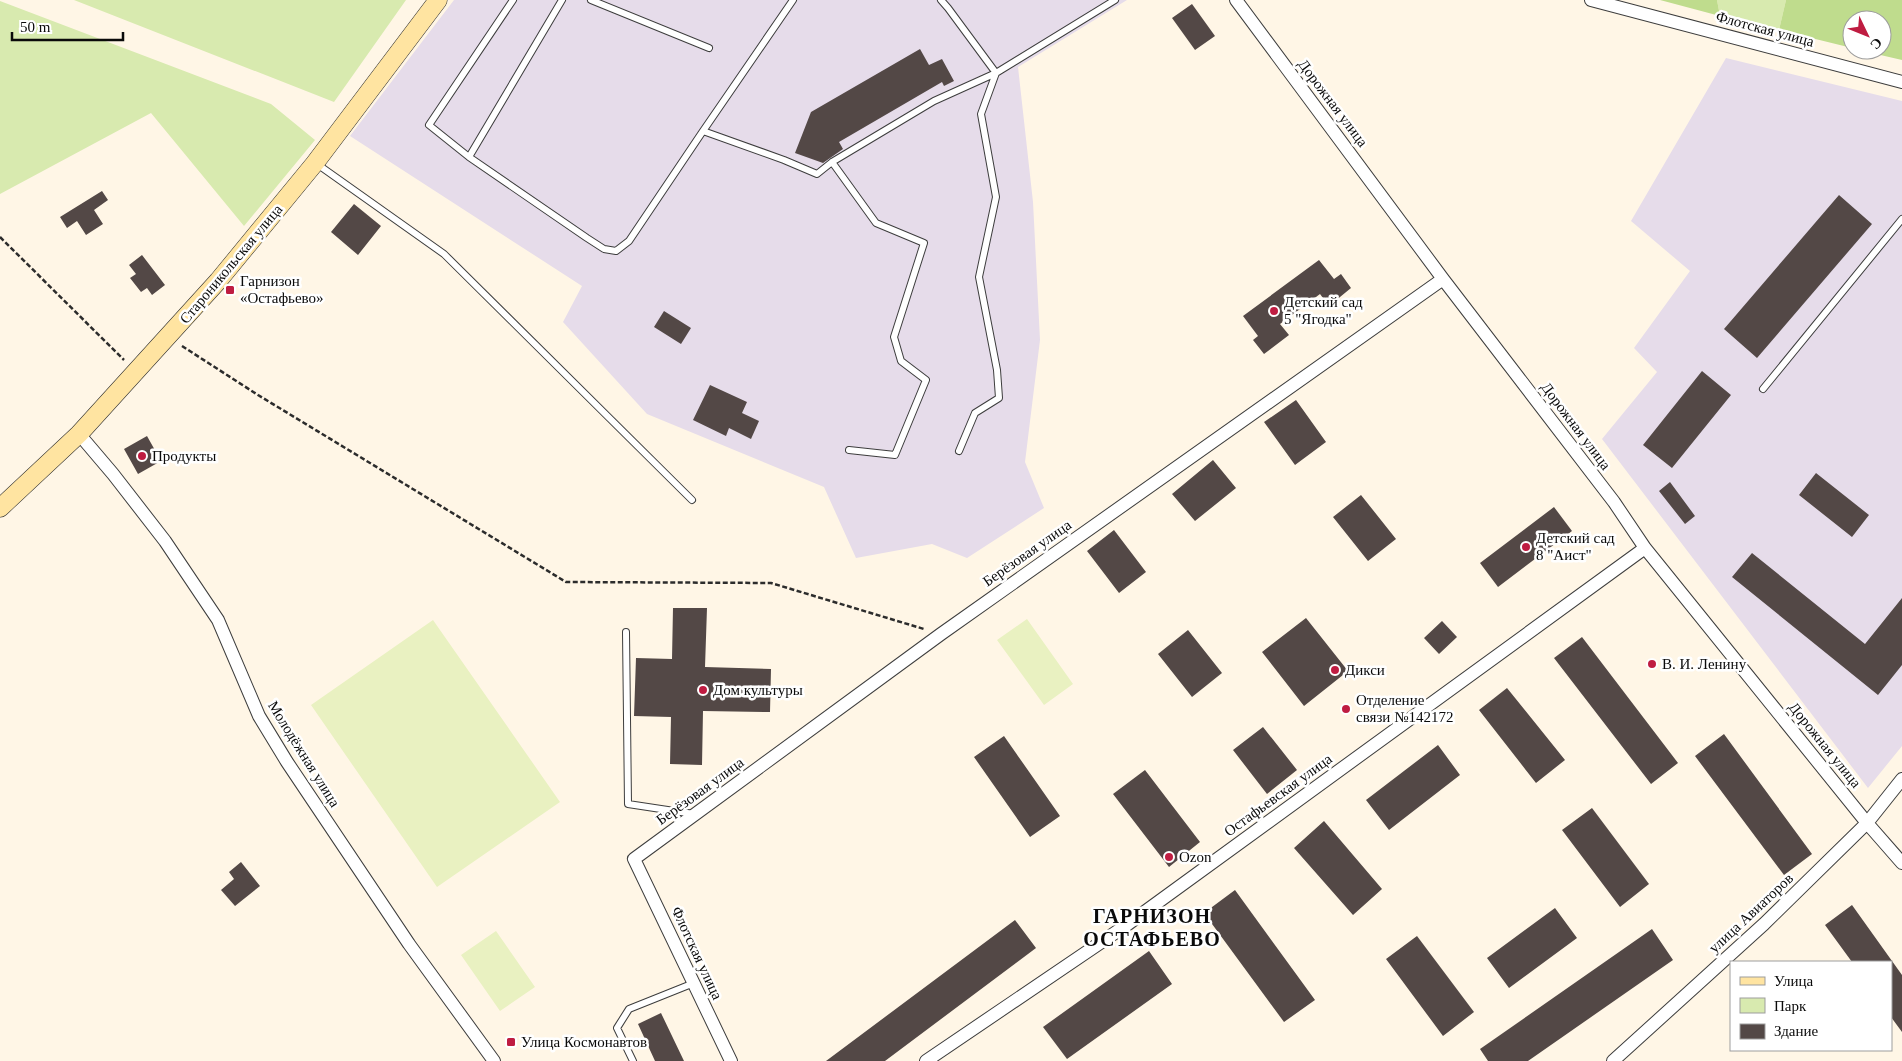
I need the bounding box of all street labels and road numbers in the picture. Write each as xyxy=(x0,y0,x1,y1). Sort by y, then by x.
street label: Флотская улица xyxy=(1714,8,1816,50)
street label: Дорожная улица xyxy=(1295,56,1371,150)
street label: Староникольская улица xyxy=(177,201,286,327)
street label: Дорожная улица xyxy=(1538,379,1614,473)
street label: Берёзовая улица xyxy=(980,516,1074,589)
street label: Молодёжная улица xyxy=(265,698,343,810)
street label: Дорожная улица xyxy=(1786,699,1864,791)
street label: Остафьевская улица xyxy=(1221,750,1335,839)
street label: Берёзовая улица xyxy=(653,754,747,828)
street label: улица Авиаторов xyxy=(1706,870,1796,956)
street label: Флотская улица xyxy=(668,904,726,1002)

